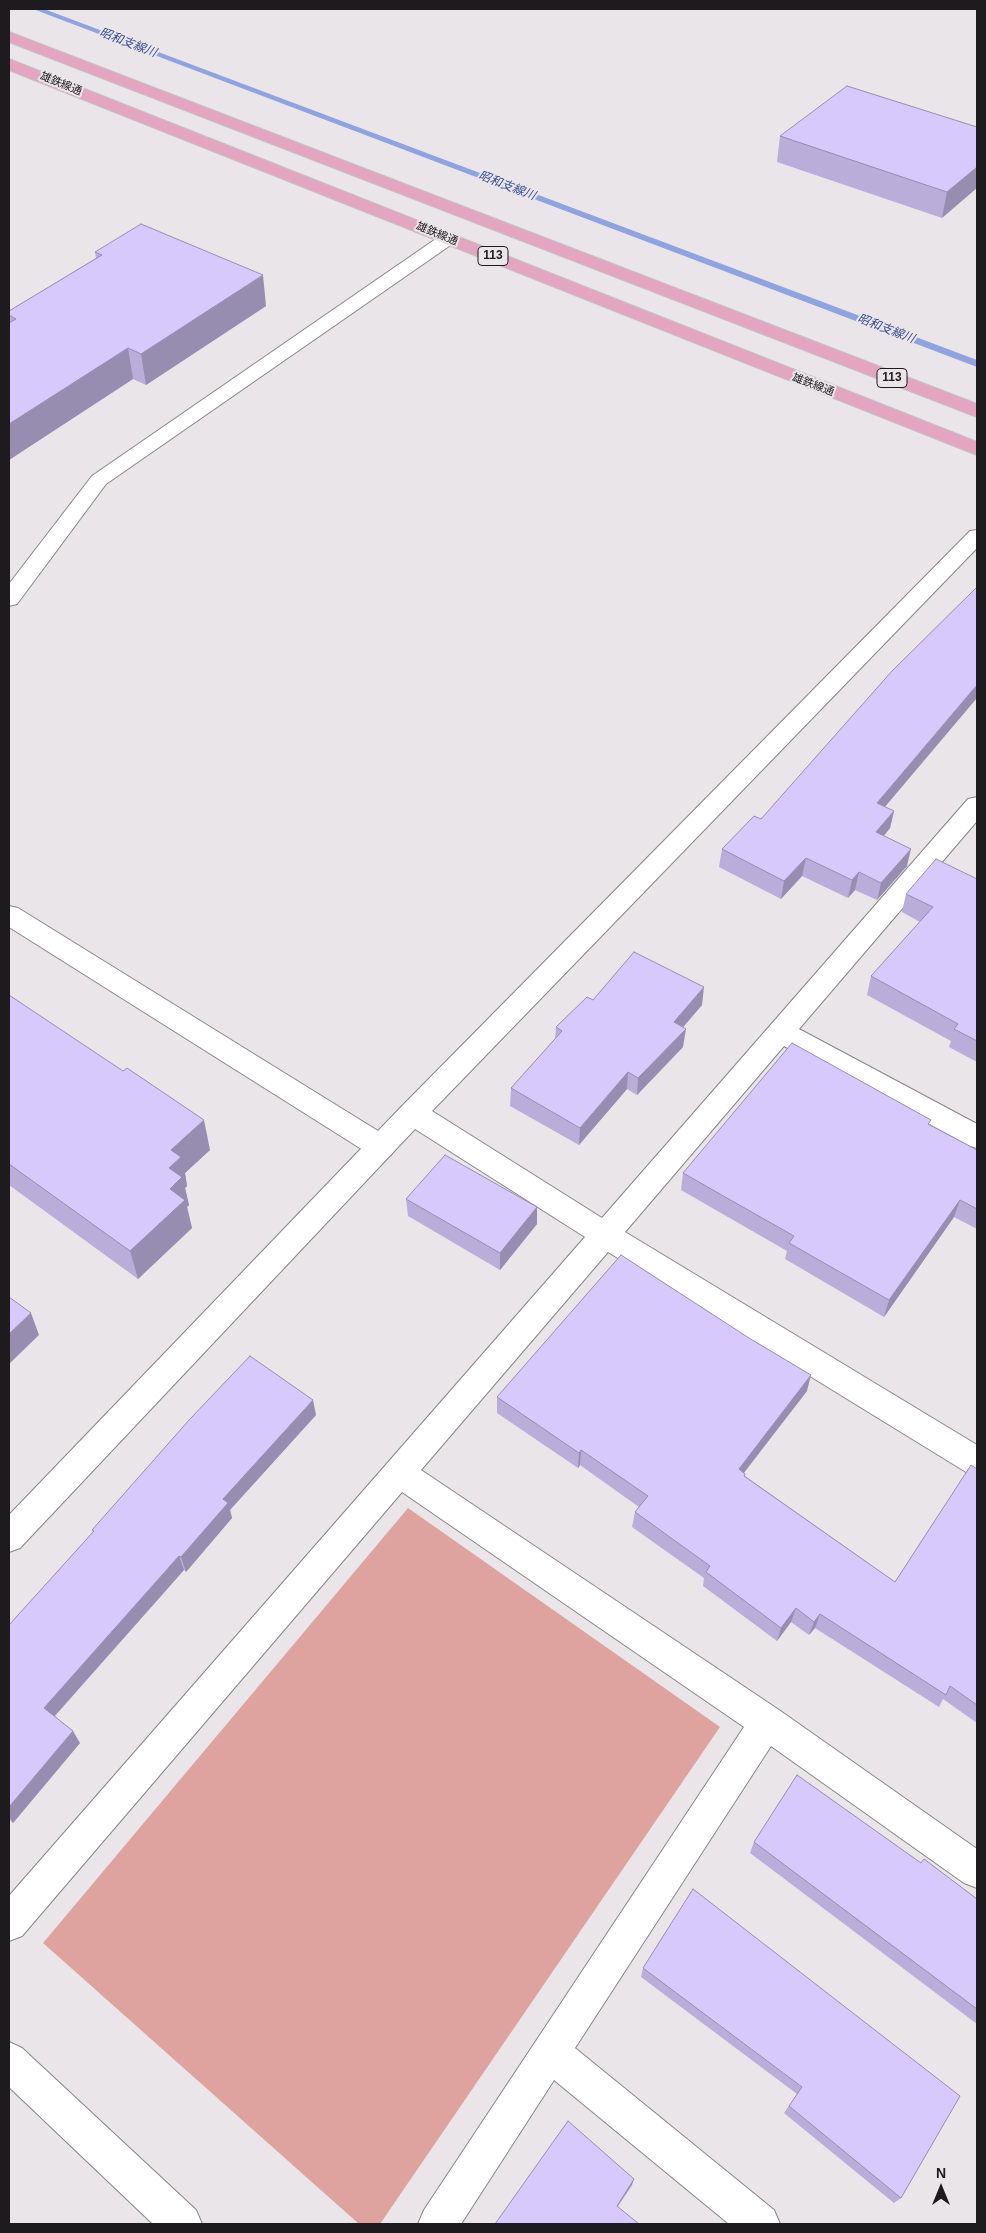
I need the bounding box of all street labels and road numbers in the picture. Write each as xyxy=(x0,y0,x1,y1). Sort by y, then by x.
street label: 雄鉄線通 xyxy=(38,70,84,98)
street label: 雄鉄線通 xyxy=(414,220,460,248)
road number: 113 xyxy=(478,247,508,266)
road number: 113 xyxy=(877,368,907,388)
street label: 雄鉄線通 xyxy=(790,371,836,399)

